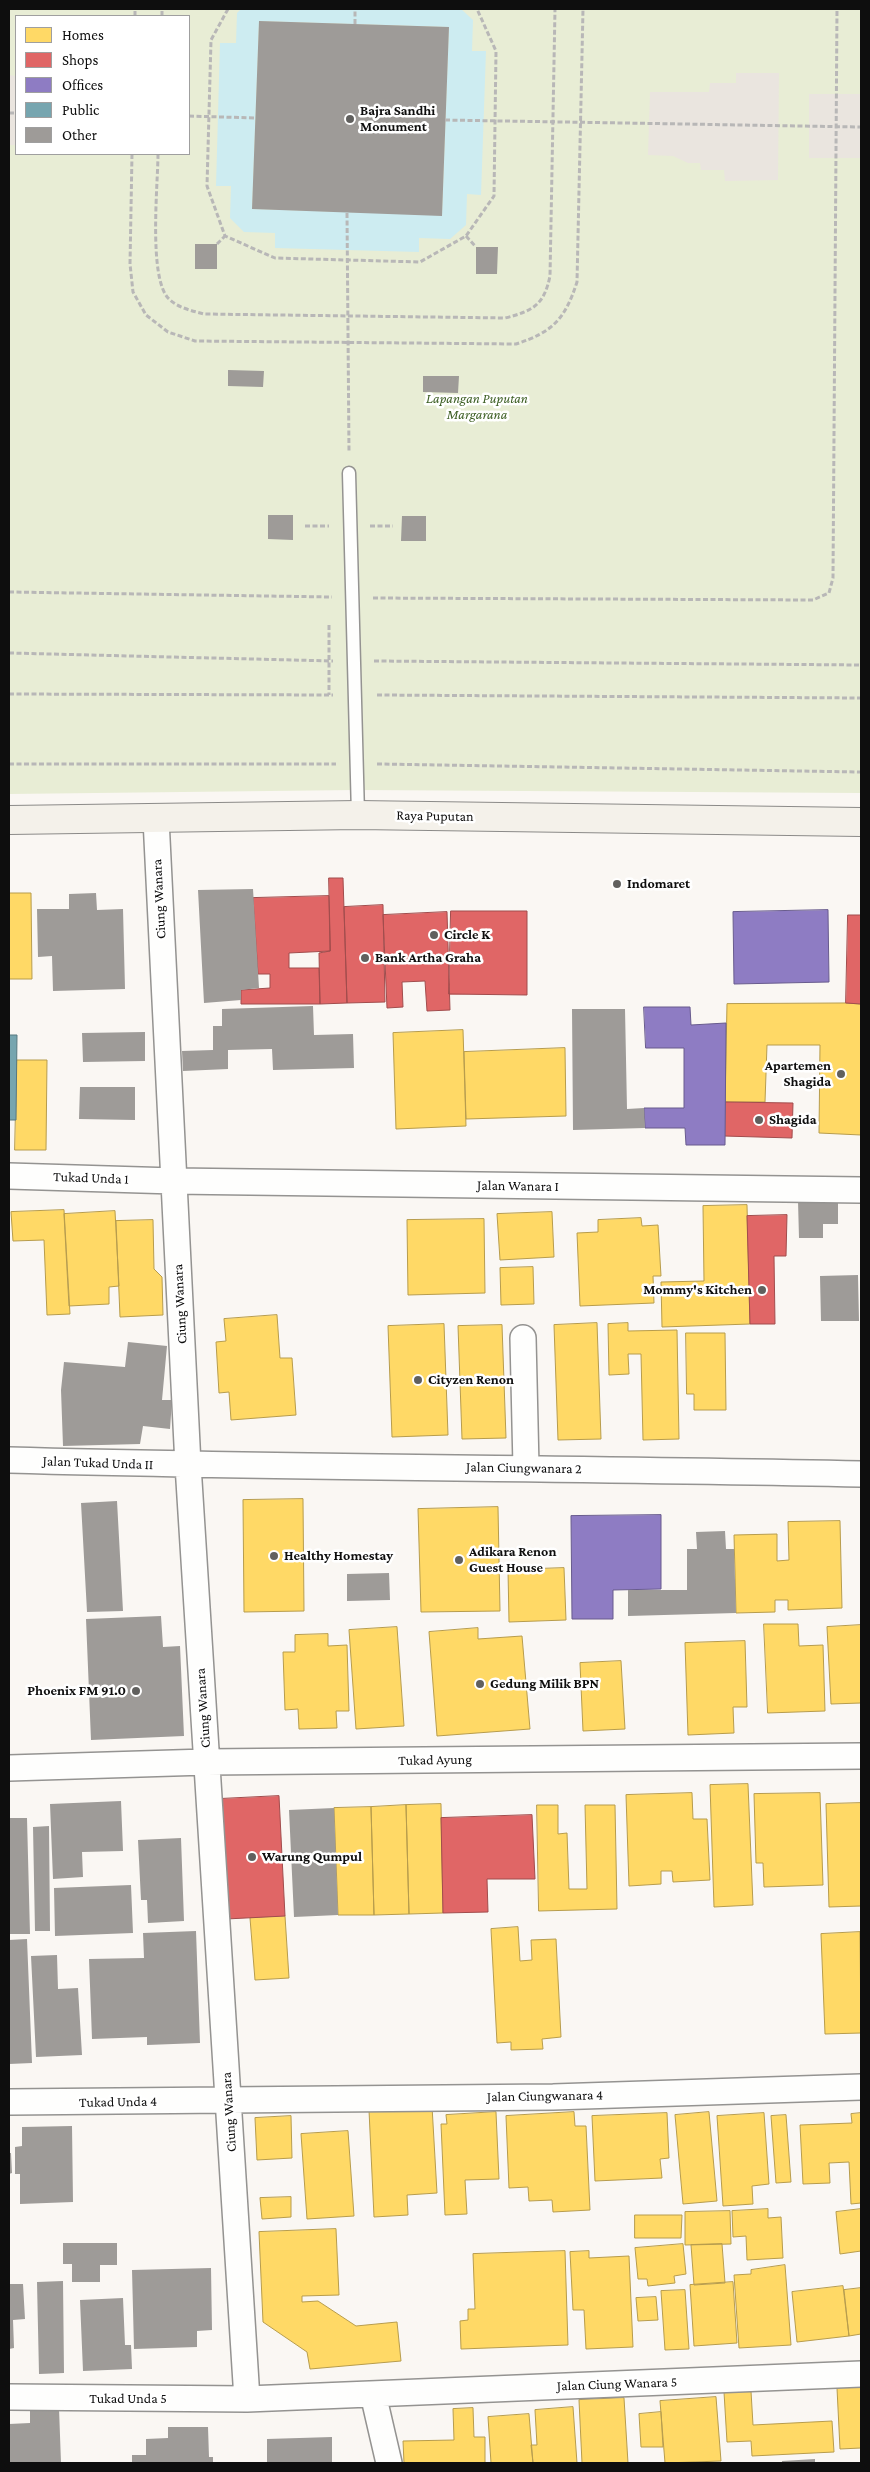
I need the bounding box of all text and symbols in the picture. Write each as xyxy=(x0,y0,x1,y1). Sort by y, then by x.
legend xyxy=(15,15,190,155)
text: Homes xyxy=(62,27,104,43)
text: Shops xyxy=(62,52,98,68)
text: Offices xyxy=(62,77,103,93)
text: Public xyxy=(62,102,99,118)
place label: Bajra Sandhi Monument xyxy=(360,103,435,136)
marker: Bajra Sandhi Monument xyxy=(344,113,356,125)
text: Other xyxy=(62,127,97,143)
park label: Lapangan Puputan Margarana xyxy=(426,391,528,424)
street label: Raya Puputan xyxy=(396,807,474,825)
street label: Ciung Wanara xyxy=(149,859,169,939)
place label: Indomaret xyxy=(627,876,690,892)
marker: Indomaret xyxy=(611,878,623,890)
place label: Circle K xyxy=(444,927,490,943)
marker: Circle K xyxy=(428,929,440,941)
place label: Bank Artha Graha xyxy=(375,950,481,966)
marker: Bank Artha Graha xyxy=(359,952,371,964)
place label: Apartemen Shagida xyxy=(765,1058,831,1090)
marker: Apartemen Shagida xyxy=(835,1068,847,1080)
place label: Shagida xyxy=(769,1112,816,1128)
marker: Shagida xyxy=(753,1114,765,1126)
street label: Tukad Unda 1 xyxy=(53,1168,129,1188)
street label: Jalan Wanara I xyxy=(477,1177,559,1195)
street label: Ciung Wanara xyxy=(170,1264,190,1344)
place label: Mommy's Kitchen xyxy=(643,1282,752,1298)
marker: Mommy's Kitchen xyxy=(756,1284,768,1296)
place label: Cityzen Renon xyxy=(428,1372,514,1388)
marker: Cityzen Renon xyxy=(412,1374,424,1386)
street label: Jalan Tukad Unda II xyxy=(42,1453,154,1473)
street label: Jalan Ciungwanara 2 xyxy=(466,1459,582,1477)
place label: Adikara Renon Guest House xyxy=(469,1544,556,1576)
place label: Healthy Homestay xyxy=(284,1548,393,1564)
marker: Healthy Homestay xyxy=(268,1550,280,1562)
marker: Adikara Renon Guest House xyxy=(453,1554,465,1566)
street label: Ciung Wanara xyxy=(192,1667,214,1749)
place label: Gedung Milik BPN xyxy=(490,1676,599,1692)
marker: Gedung Milik BPN xyxy=(474,1678,486,1690)
place label: Phoenix FM 91.0 xyxy=(27,1683,126,1699)
marker: Phoenix FM 91.0 xyxy=(130,1685,142,1697)
street label: Tukad Ayung xyxy=(398,1751,472,1769)
place label: Warung Qumpul xyxy=(262,1849,362,1865)
marker: Warung Qumpul xyxy=(246,1851,258,1863)
street label: Ciung Wanara xyxy=(218,2071,240,2153)
street label: Jalan Ciungwanara 4 xyxy=(487,2087,603,2105)
street label: Tukad Unda 4 xyxy=(79,2093,157,2111)
street label: Jalan Ciung Wanara 5 xyxy=(557,2374,677,2394)
street label: Tukad Unda 5 xyxy=(89,2391,167,2407)

